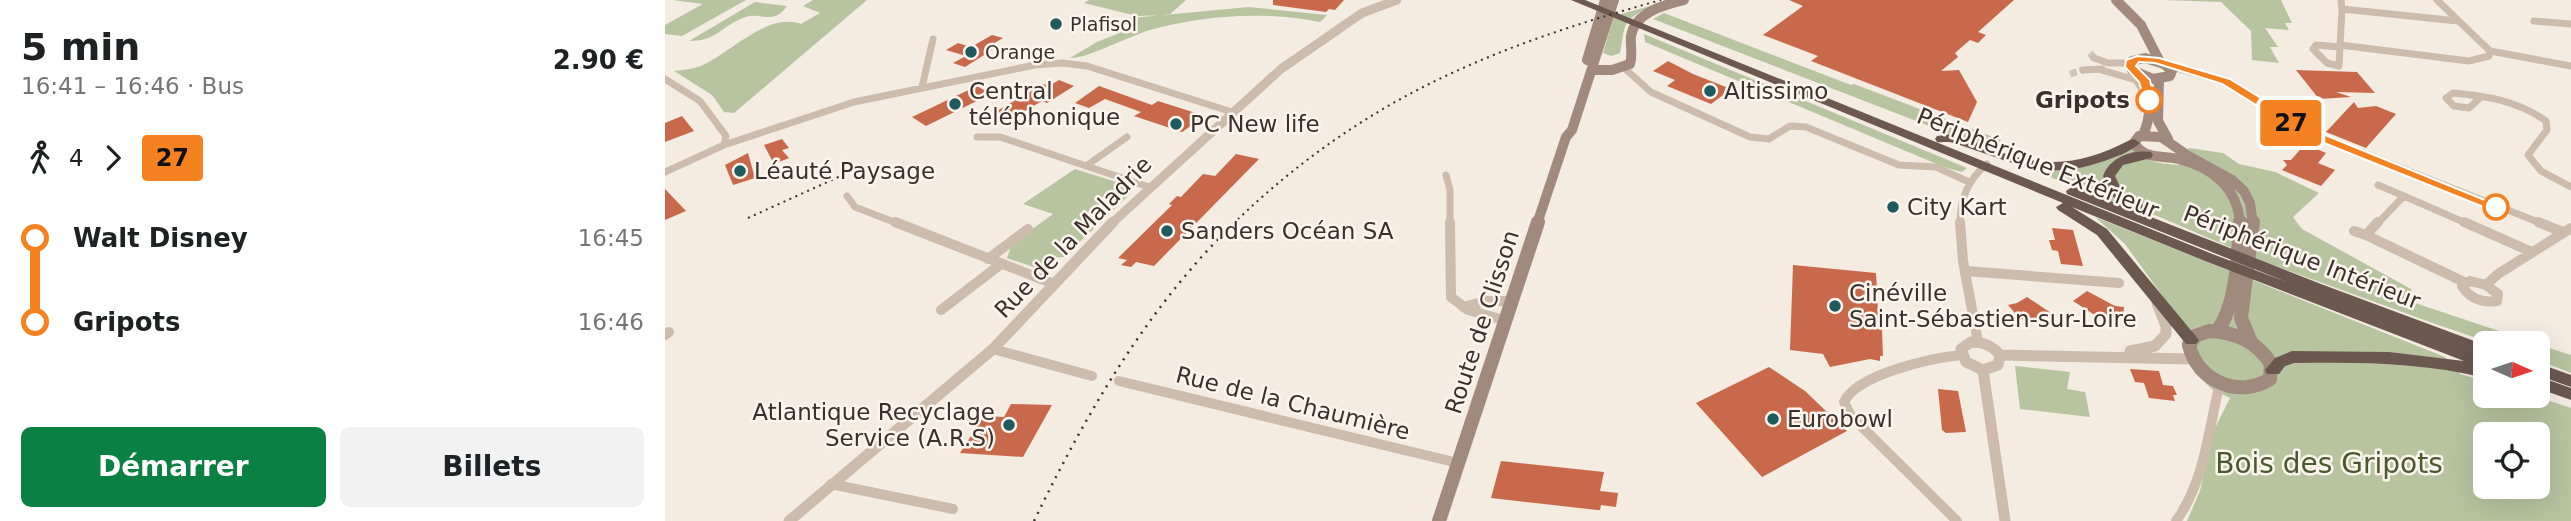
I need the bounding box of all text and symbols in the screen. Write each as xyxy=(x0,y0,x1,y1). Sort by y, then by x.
place label: Plafisol xyxy=(1070,13,1137,35)
marker: Plafisol xyxy=(1048,16,1064,32)
text: 5 min xyxy=(21,25,140,69)
place label: Orange xyxy=(985,41,1055,63)
marker: Orange xyxy=(963,44,979,60)
text: 2.90 € xyxy=(553,45,644,75)
text: 16:41 – 16:46 · Bus xyxy=(21,73,244,99)
place label: Central téléphonique xyxy=(969,78,1120,130)
place label: Altissimo xyxy=(1724,78,1828,104)
marker: Altissimo xyxy=(1702,83,1718,99)
place label: Gripots xyxy=(2035,87,2130,113)
marker: Gripots xyxy=(2136,87,2162,113)
marker: Central téléphonique xyxy=(947,96,963,112)
line badge: 27 xyxy=(2259,100,2323,146)
street label: Périphérique Extérieur xyxy=(1913,103,2163,224)
text: 27 xyxy=(2274,109,2308,137)
place label: PC New life xyxy=(1190,111,1320,137)
marker: PC New life xyxy=(1168,116,1184,132)
icon: walk xyxy=(21,139,59,177)
icon: forward xyxy=(94,139,132,177)
text: 27 xyxy=(156,144,189,172)
text: 4 xyxy=(69,145,84,171)
street label: Rue de la Maladrie xyxy=(989,151,1157,323)
place label: Léauté Paysage xyxy=(754,158,935,184)
marker: Léauté Paysage xyxy=(732,163,748,179)
place label: City Kart xyxy=(1907,194,2007,220)
unlabelled marker xyxy=(2483,194,2509,220)
marker: City Kart xyxy=(1885,199,1901,215)
street label: Périphérique Intérieur xyxy=(2180,200,2425,314)
place label: Sanders Océan SA xyxy=(1181,218,1394,244)
text: Walt Disney xyxy=(73,223,248,253)
marker: Sanders Océan SA xyxy=(1159,223,1175,239)
text: 16:45 xyxy=(578,225,644,251)
street label: Route de Clisson xyxy=(1440,227,1524,417)
place label: Cinéville Saint-Sébastien-sur-Loire xyxy=(1849,280,2137,332)
marker: Cinéville Saint-Sébastien-sur-Loire xyxy=(1827,298,1843,314)
text: Gripots xyxy=(73,307,180,337)
text: 16:46 xyxy=(578,309,644,335)
north arrow xyxy=(2473,331,2550,408)
map controls xyxy=(2473,331,2550,499)
street label: Rue de la Chaumière xyxy=(1173,361,1413,445)
place label: Atlantique Recyclage Service (A.R.S) xyxy=(752,399,995,451)
place label: Eurobowl xyxy=(1787,406,1893,432)
marker: Eurobowl xyxy=(1765,411,1781,427)
marker: Atlantique Recyclage Service (A.R.S) xyxy=(1001,417,1017,433)
button: locate xyxy=(2473,422,2550,499)
button: Démarrer xyxy=(21,427,326,507)
button: Billets xyxy=(340,427,644,507)
park label: Bois des Gripots xyxy=(2215,447,2443,480)

